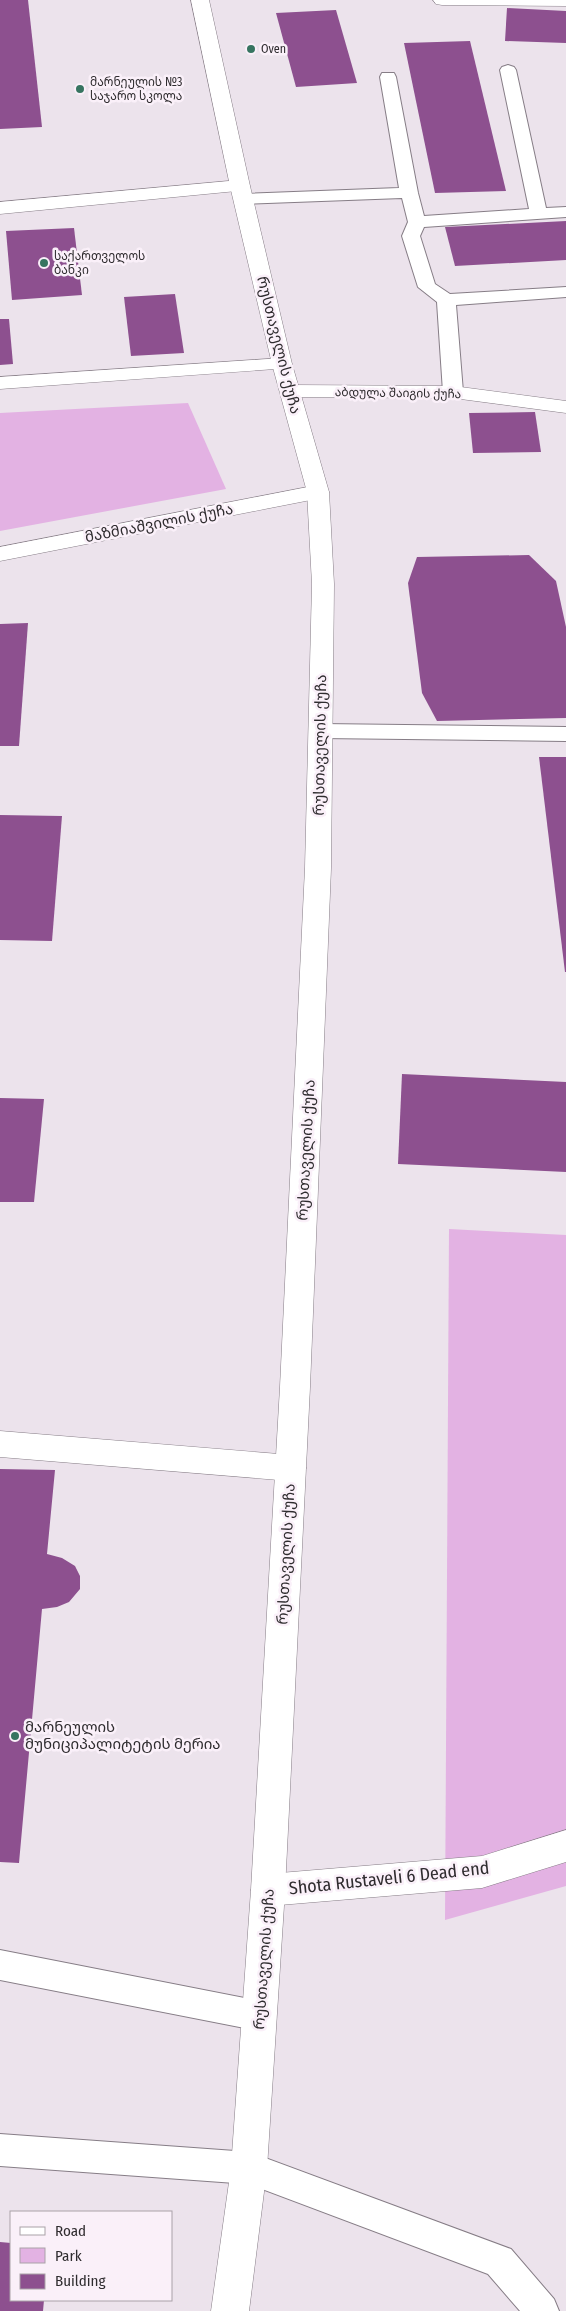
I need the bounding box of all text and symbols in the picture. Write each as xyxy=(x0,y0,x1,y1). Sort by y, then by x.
place label: Oven xyxy=(261,42,286,56)
marker: Oven xyxy=(245,43,257,55)
place label: მარნეულის №3 საჯარო სკოლა xyxy=(90,75,182,104)
marker: მარნეულის №3 საჯარო სკოლა xyxy=(74,83,86,95)
place label: საქართველოს ბანკი xyxy=(54,249,145,277)
marker: საქართველოს ბანკი xyxy=(38,257,50,269)
street label: რუსთაველის ქუჩა xyxy=(253,274,305,416)
street label: აბდულა შაიგის ქუჩა xyxy=(335,385,461,402)
street label: მაზმიაშვილის ქუჩა xyxy=(83,500,235,546)
street label: რუსთაველის ქუჩა xyxy=(310,674,330,816)
street label: რუსთაველის ქუჩა xyxy=(293,1079,319,1221)
street label: რუსთაველის ქუჩა xyxy=(273,1483,299,1625)
place label: მარნეულის მუნიციპალიტეტის მერია xyxy=(25,1718,221,1753)
marker: მარნეულის მუნიციპალიტეტის მერია xyxy=(9,1730,21,1742)
street label: Shota Rustaveli 6 Dead end xyxy=(288,1857,490,1899)
street label: რუსთაველის ქუჩა xyxy=(250,1888,278,2030)
legend xyxy=(10,2211,172,2301)
text: Road xyxy=(55,2222,86,2240)
text: Park xyxy=(55,2247,82,2265)
text: Building xyxy=(55,2272,106,2290)

